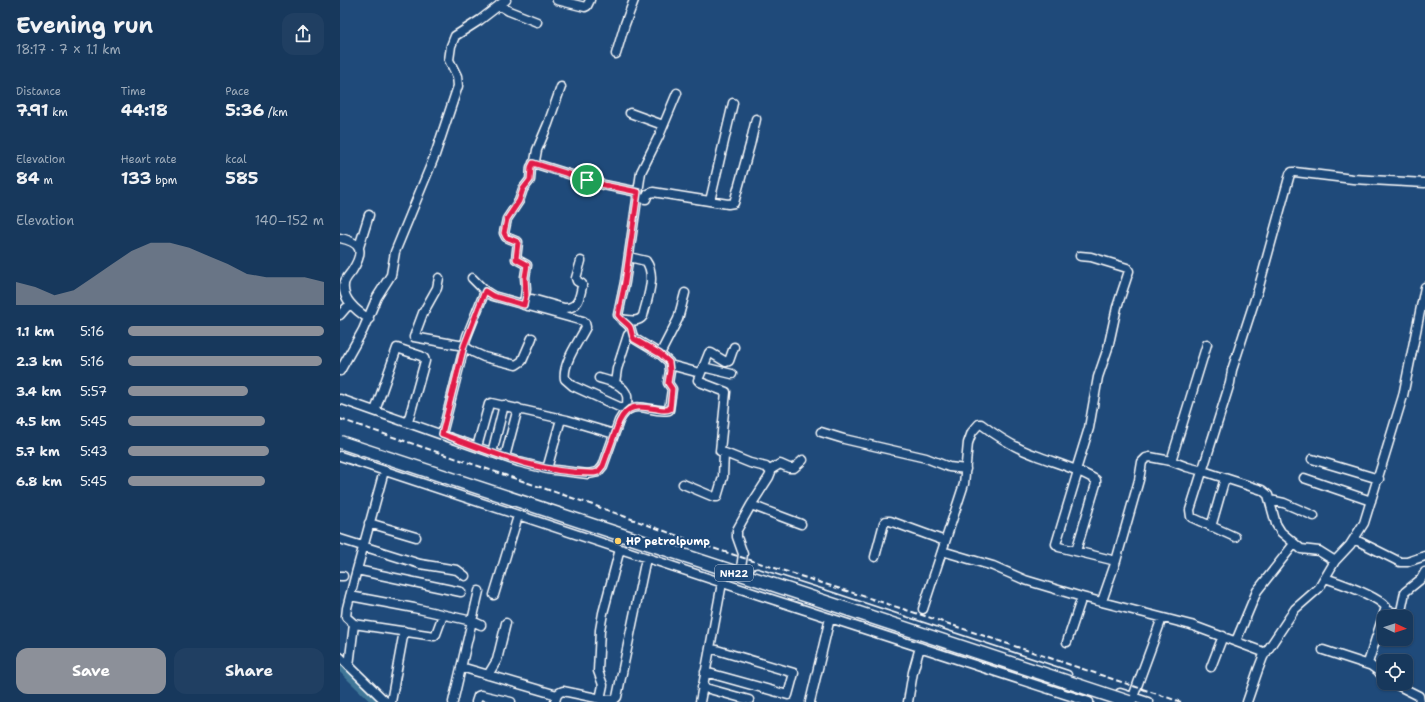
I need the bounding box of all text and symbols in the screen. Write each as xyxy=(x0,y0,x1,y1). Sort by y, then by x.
text: Evening run xyxy=(16,11,153,40)
button: share xyxy=(282,13,324,55)
text: 18:17 · 7 × 1.1 km xyxy=(16,41,121,58)
text: Distance xyxy=(16,84,61,99)
text: Time xyxy=(121,84,146,99)
text: Pace xyxy=(225,84,250,99)
text: 7.91 xyxy=(16,99,48,121)
text: 44:18 xyxy=(121,99,168,121)
text: 5:36 xyxy=(225,99,264,121)
text: km xyxy=(48,105,68,120)
text: /km xyxy=(264,105,288,120)
text: Elevation xyxy=(16,152,65,167)
text: Heart rate xyxy=(121,152,177,167)
text: kcal xyxy=(225,152,247,167)
pin xyxy=(570,163,604,197)
text: 84 xyxy=(16,167,40,189)
text: 133 xyxy=(121,167,151,189)
text: 585 xyxy=(225,167,258,189)
icon: arrive xyxy=(576,169,598,191)
text: m xyxy=(40,173,53,188)
text: bpm xyxy=(151,173,177,188)
text: Elevation xyxy=(16,212,74,229)
text: 140–152 m xyxy=(255,212,324,229)
text: 1.1 km xyxy=(16,323,54,340)
text: 5:16 xyxy=(80,323,104,340)
text: 2.3 km xyxy=(16,353,62,370)
text: 5:16 xyxy=(80,353,104,370)
text: 3.4 km xyxy=(16,383,61,400)
text: 5:57 xyxy=(80,383,107,400)
text: 4.5 km xyxy=(16,413,61,430)
text: 5:45 xyxy=(80,413,107,430)
text: 5.7 km xyxy=(16,443,60,460)
text: 5:43 xyxy=(80,443,108,460)
text: 6.8 km xyxy=(16,473,62,490)
text: 5:45 xyxy=(80,473,107,490)
place label: HP petrolpump xyxy=(626,534,710,549)
marker: HP petrolpump xyxy=(613,536,623,546)
road number: NH22 xyxy=(715,565,753,581)
north arrow xyxy=(1377,610,1413,646)
map controls xyxy=(1377,610,1413,690)
button: Save xyxy=(16,648,166,694)
button: Share xyxy=(174,648,324,694)
button: locate xyxy=(1377,654,1413,690)

